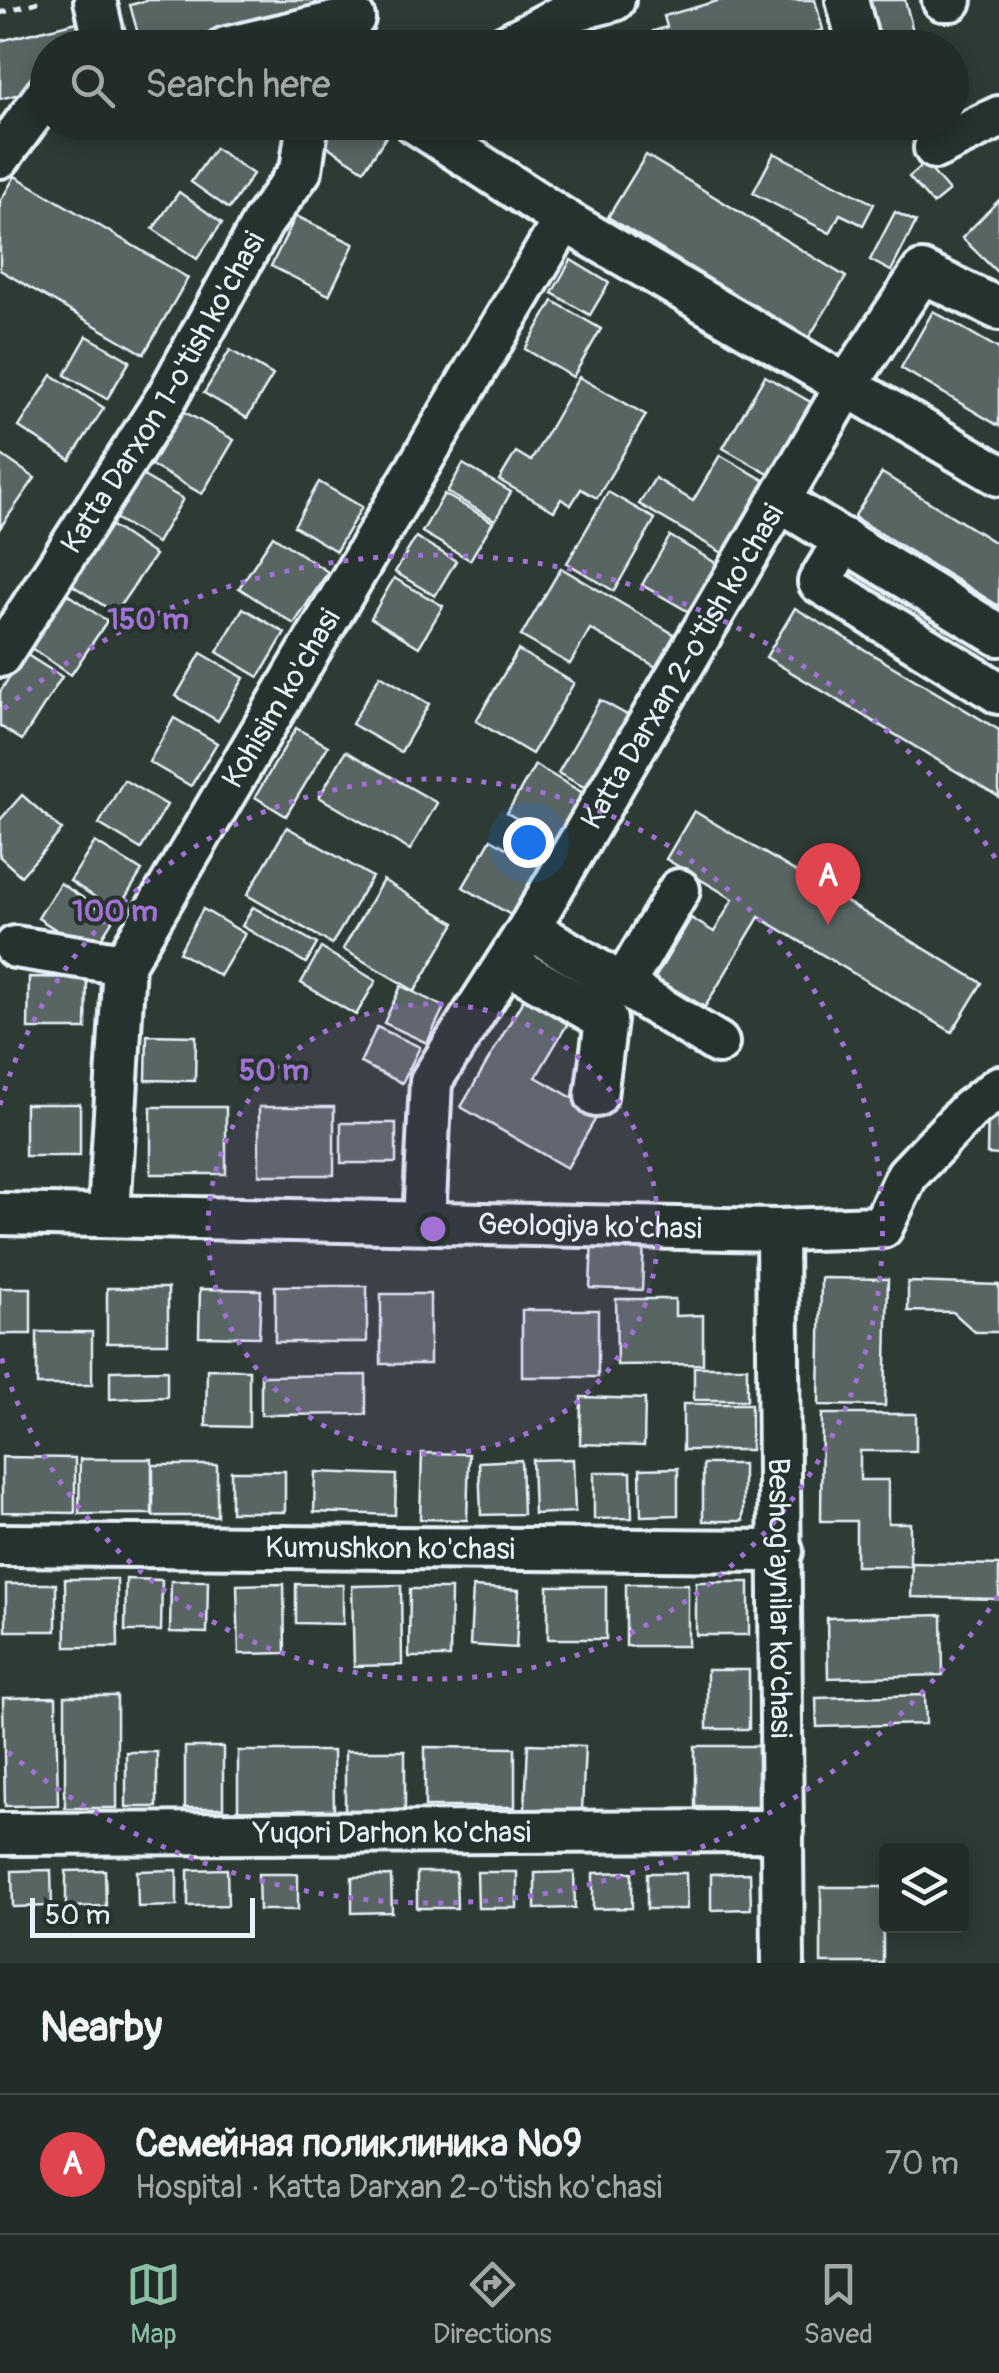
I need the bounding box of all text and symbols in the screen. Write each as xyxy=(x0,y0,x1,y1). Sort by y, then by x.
search box xyxy=(30,30,969,140)
icon: search xyxy=(65,58,120,113)
text: Search here xyxy=(145,61,331,109)
street label: Katta Darxon 1-o'tish ko'chasi xyxy=(53,225,273,561)
street label: Katta Darxan 2-o'tish ko'chasi xyxy=(573,497,792,836)
text: 150 m xyxy=(107,601,189,638)
street label: Kohisim ko'chasi xyxy=(214,602,349,795)
your location xyxy=(503,817,554,868)
pin: A xyxy=(796,842,860,925)
text: 100 m xyxy=(72,893,158,930)
text: 50 m xyxy=(239,1052,309,1089)
street label: Geologiya ko'chasi xyxy=(477,1206,702,1247)
centre of rings xyxy=(415,1211,451,1247)
street label: Beshog'aynilar ko'chasi xyxy=(760,1458,799,1738)
street label: Kumushkon ko'chasi xyxy=(265,1529,515,1568)
street label: Yuqori Darhon ko'chasi xyxy=(252,1814,531,1852)
map controls xyxy=(879,1843,969,1933)
button: layers xyxy=(879,1843,969,1933)
scale bar xyxy=(30,1893,255,1938)
text: 50 m xyxy=(45,1898,110,1933)
text: Nearby xyxy=(40,2002,162,2054)
text: Семейная поликлиника №9 xyxy=(135,2120,582,2168)
text: A xyxy=(62,2144,83,2184)
text: 70 m xyxy=(885,2144,959,2184)
text: Hospital · Katta Darxan 2-o'tish ko'chasi xyxy=(135,2168,662,2208)
tab: Map xyxy=(126,2257,181,2352)
tab: Directions xyxy=(433,2257,552,2352)
tab: Saved xyxy=(804,2257,873,2352)

